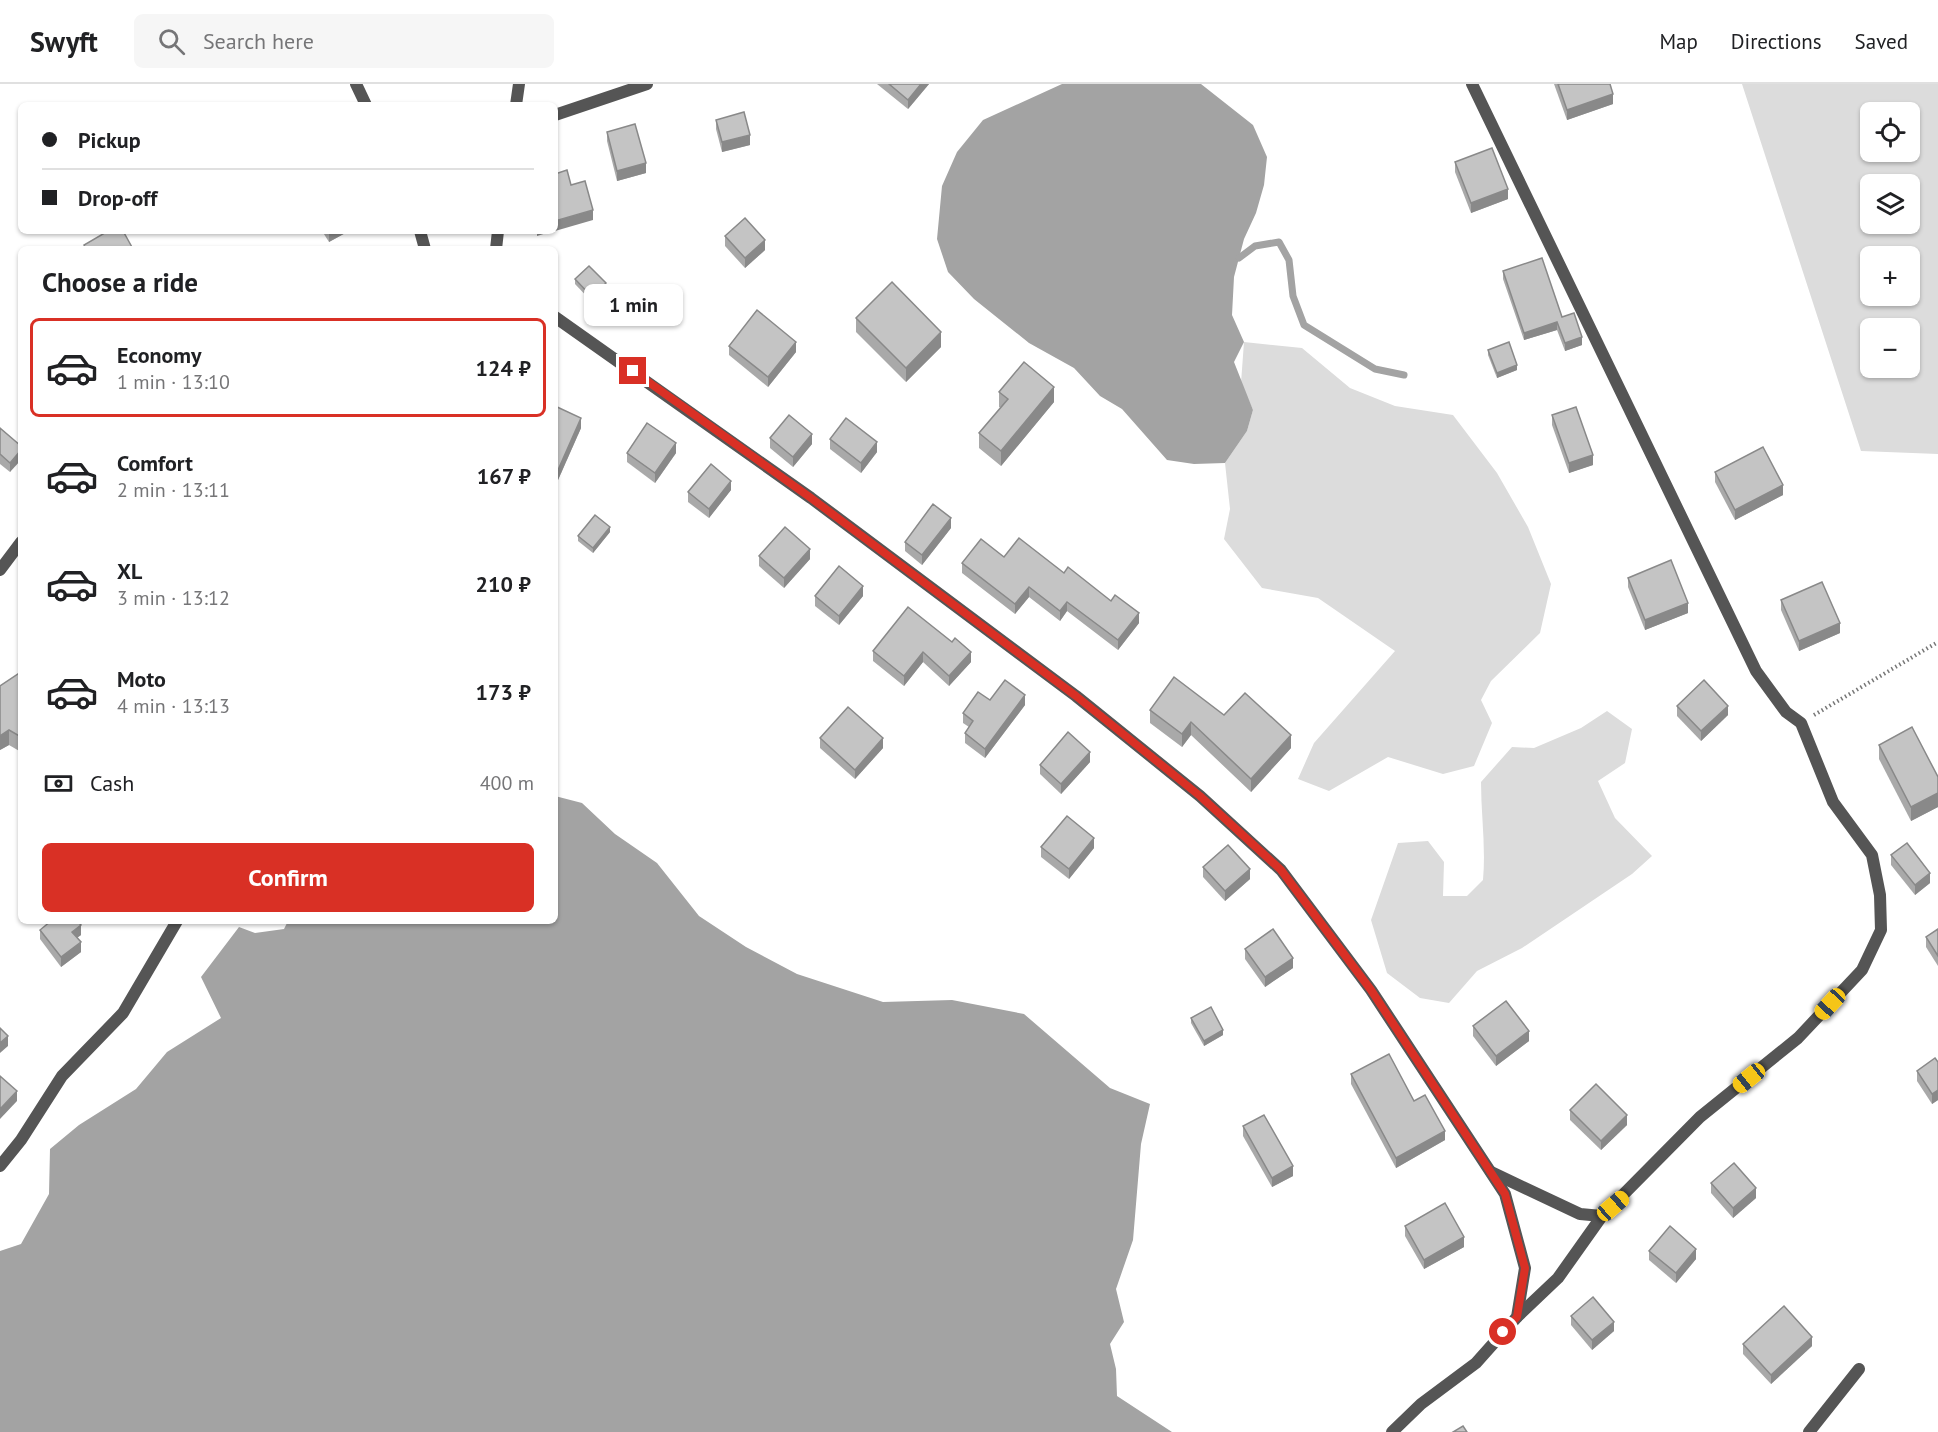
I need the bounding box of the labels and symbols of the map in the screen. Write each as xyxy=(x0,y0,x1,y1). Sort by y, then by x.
callout: 1 min xyxy=(584,284,682,326)
route end xyxy=(619,357,646,384)
car xyxy=(1811,985,1849,1023)
car xyxy=(1729,1060,1769,1096)
car xyxy=(1594,1187,1632,1225)
route start xyxy=(1489,1318,1516,1345)

